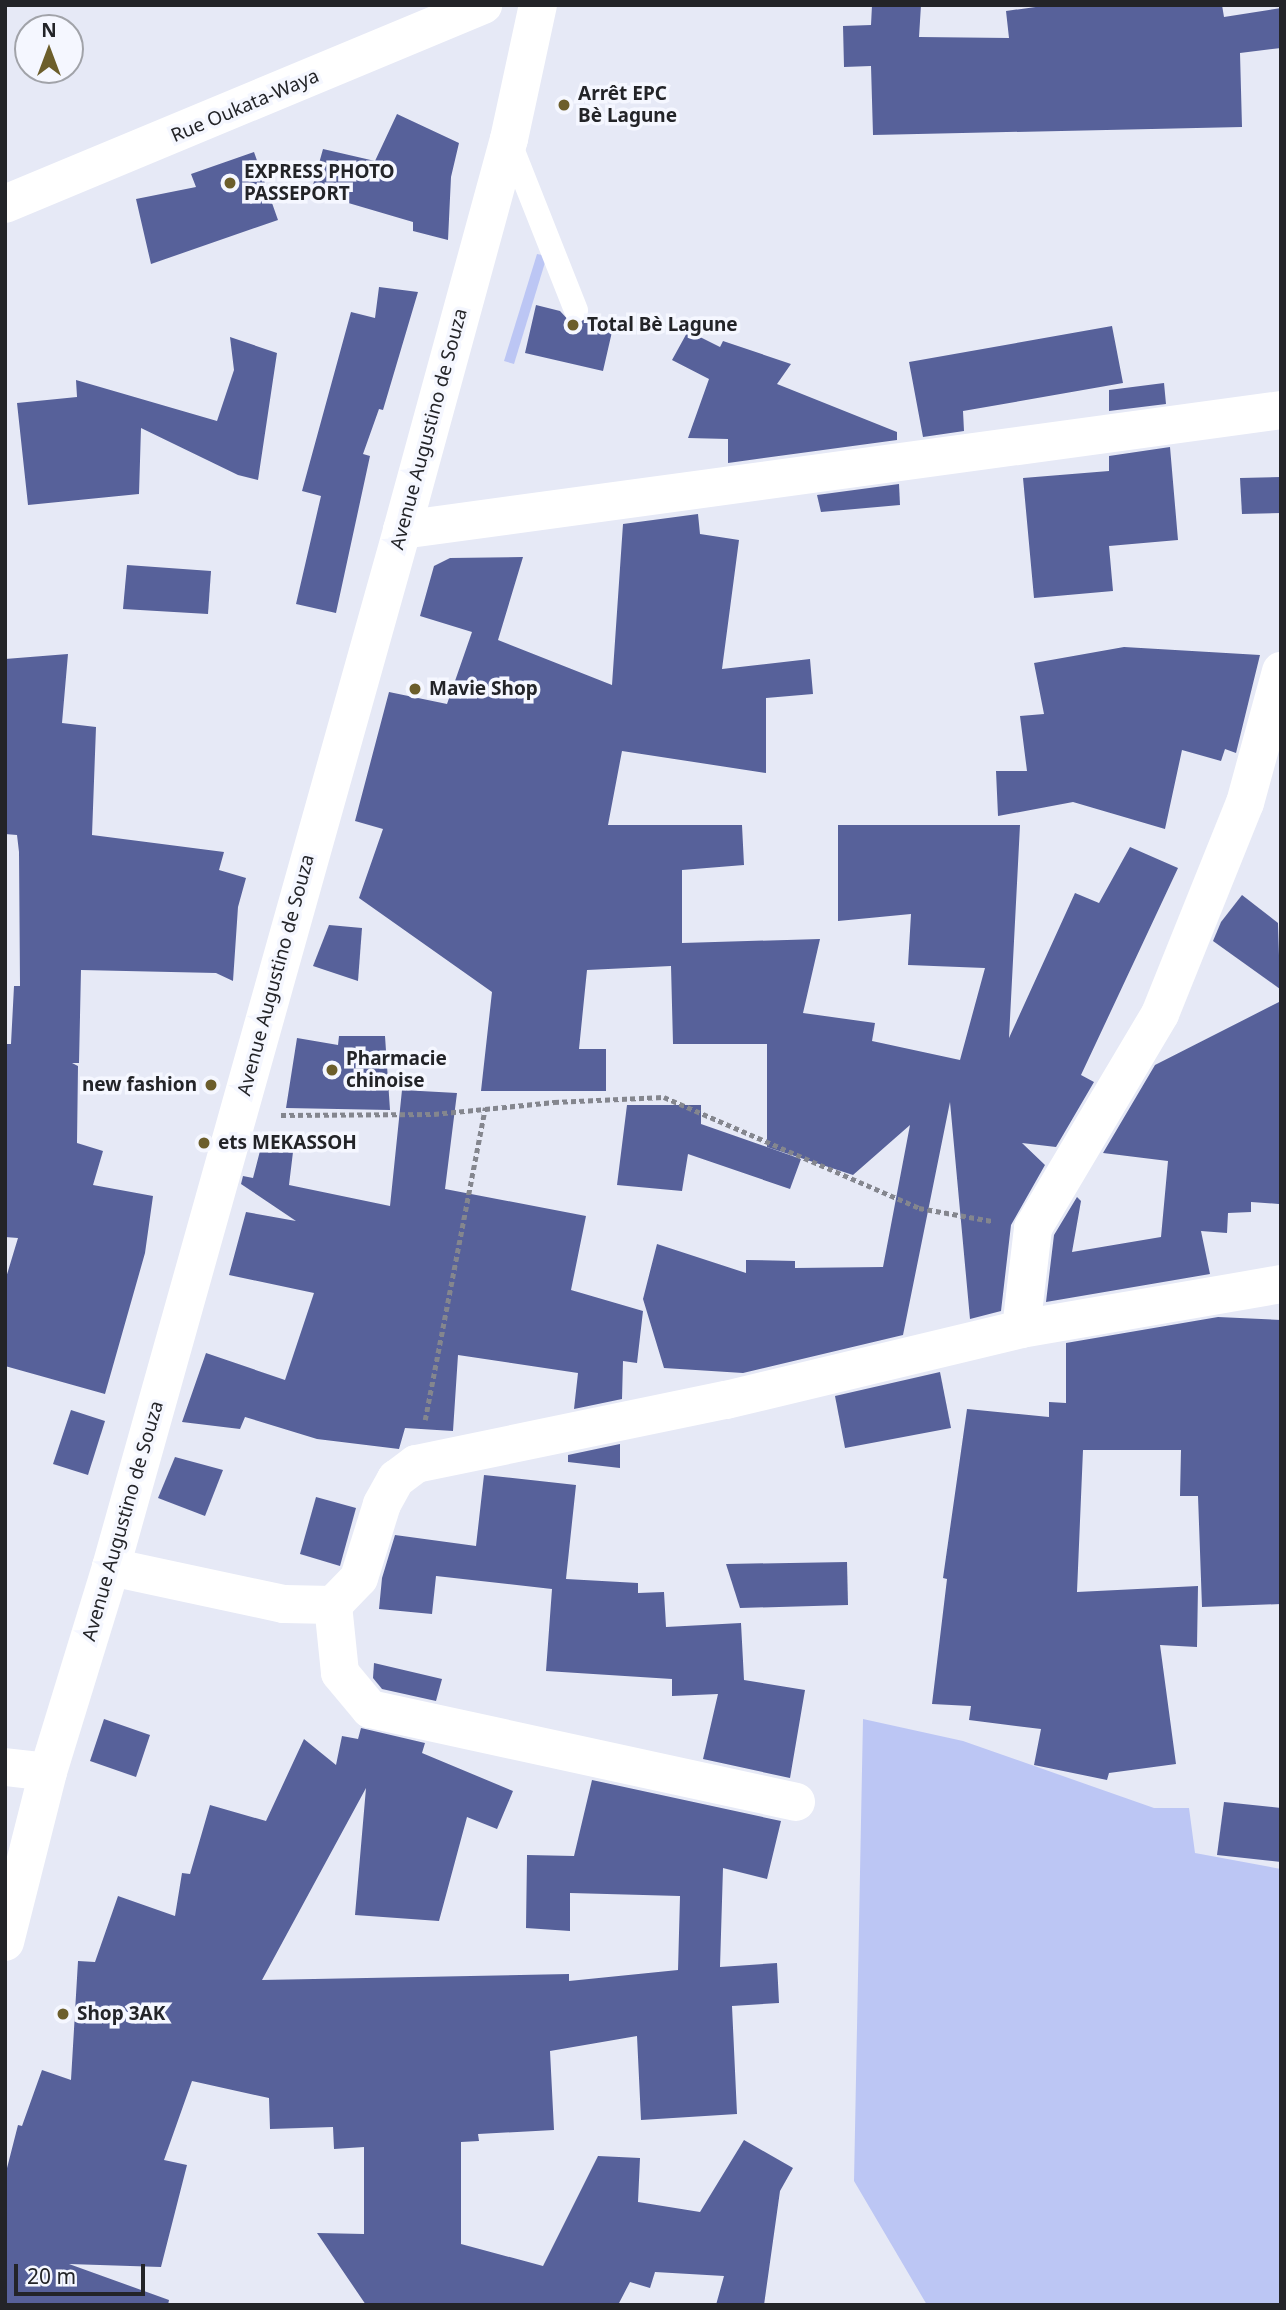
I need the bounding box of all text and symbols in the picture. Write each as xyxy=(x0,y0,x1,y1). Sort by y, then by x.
north arrow xyxy=(14,14,84,84)
text: N xyxy=(41,17,57,43)
street label: Rue Oukata-Waya xyxy=(168,65,322,147)
place label: Arrêt EPC Bè Lagune xyxy=(578,83,677,127)
marker: Arrêt EPC Bè Lagune xyxy=(556,97,572,113)
place label: EXPRESS PHOTO PASSEPORT xyxy=(244,161,395,205)
marker: EXPRESS PHOTO PASSEPORT xyxy=(222,175,238,191)
street label: Avenue Augustino de Souza xyxy=(386,306,472,552)
place label: Total Bè Lagune xyxy=(587,314,738,336)
marker: Total Bè Lagune xyxy=(565,317,581,333)
place label: Mavie Shop xyxy=(429,678,538,700)
marker: Mavie Shop xyxy=(407,681,423,697)
street label: Avenue Augustino de Souza xyxy=(233,852,319,1098)
place label: Pharmacie chinoise xyxy=(346,1048,447,1092)
marker: Pharmacie chinoise xyxy=(324,1062,340,1078)
place label: new fashion xyxy=(82,1074,197,1096)
marker: new fashion xyxy=(203,1077,219,1093)
place label: ets MEKASSOH xyxy=(218,1132,357,1154)
marker: ets MEKASSOH xyxy=(196,1135,212,1151)
street label: Avenue Augustino de Souza xyxy=(78,1398,168,1644)
place label: Shop 3AK xyxy=(77,2003,165,2025)
marker: Shop 3AK xyxy=(55,2006,71,2022)
scale bar xyxy=(18,2250,149,2294)
text: 20 m xyxy=(27,2262,76,2290)

